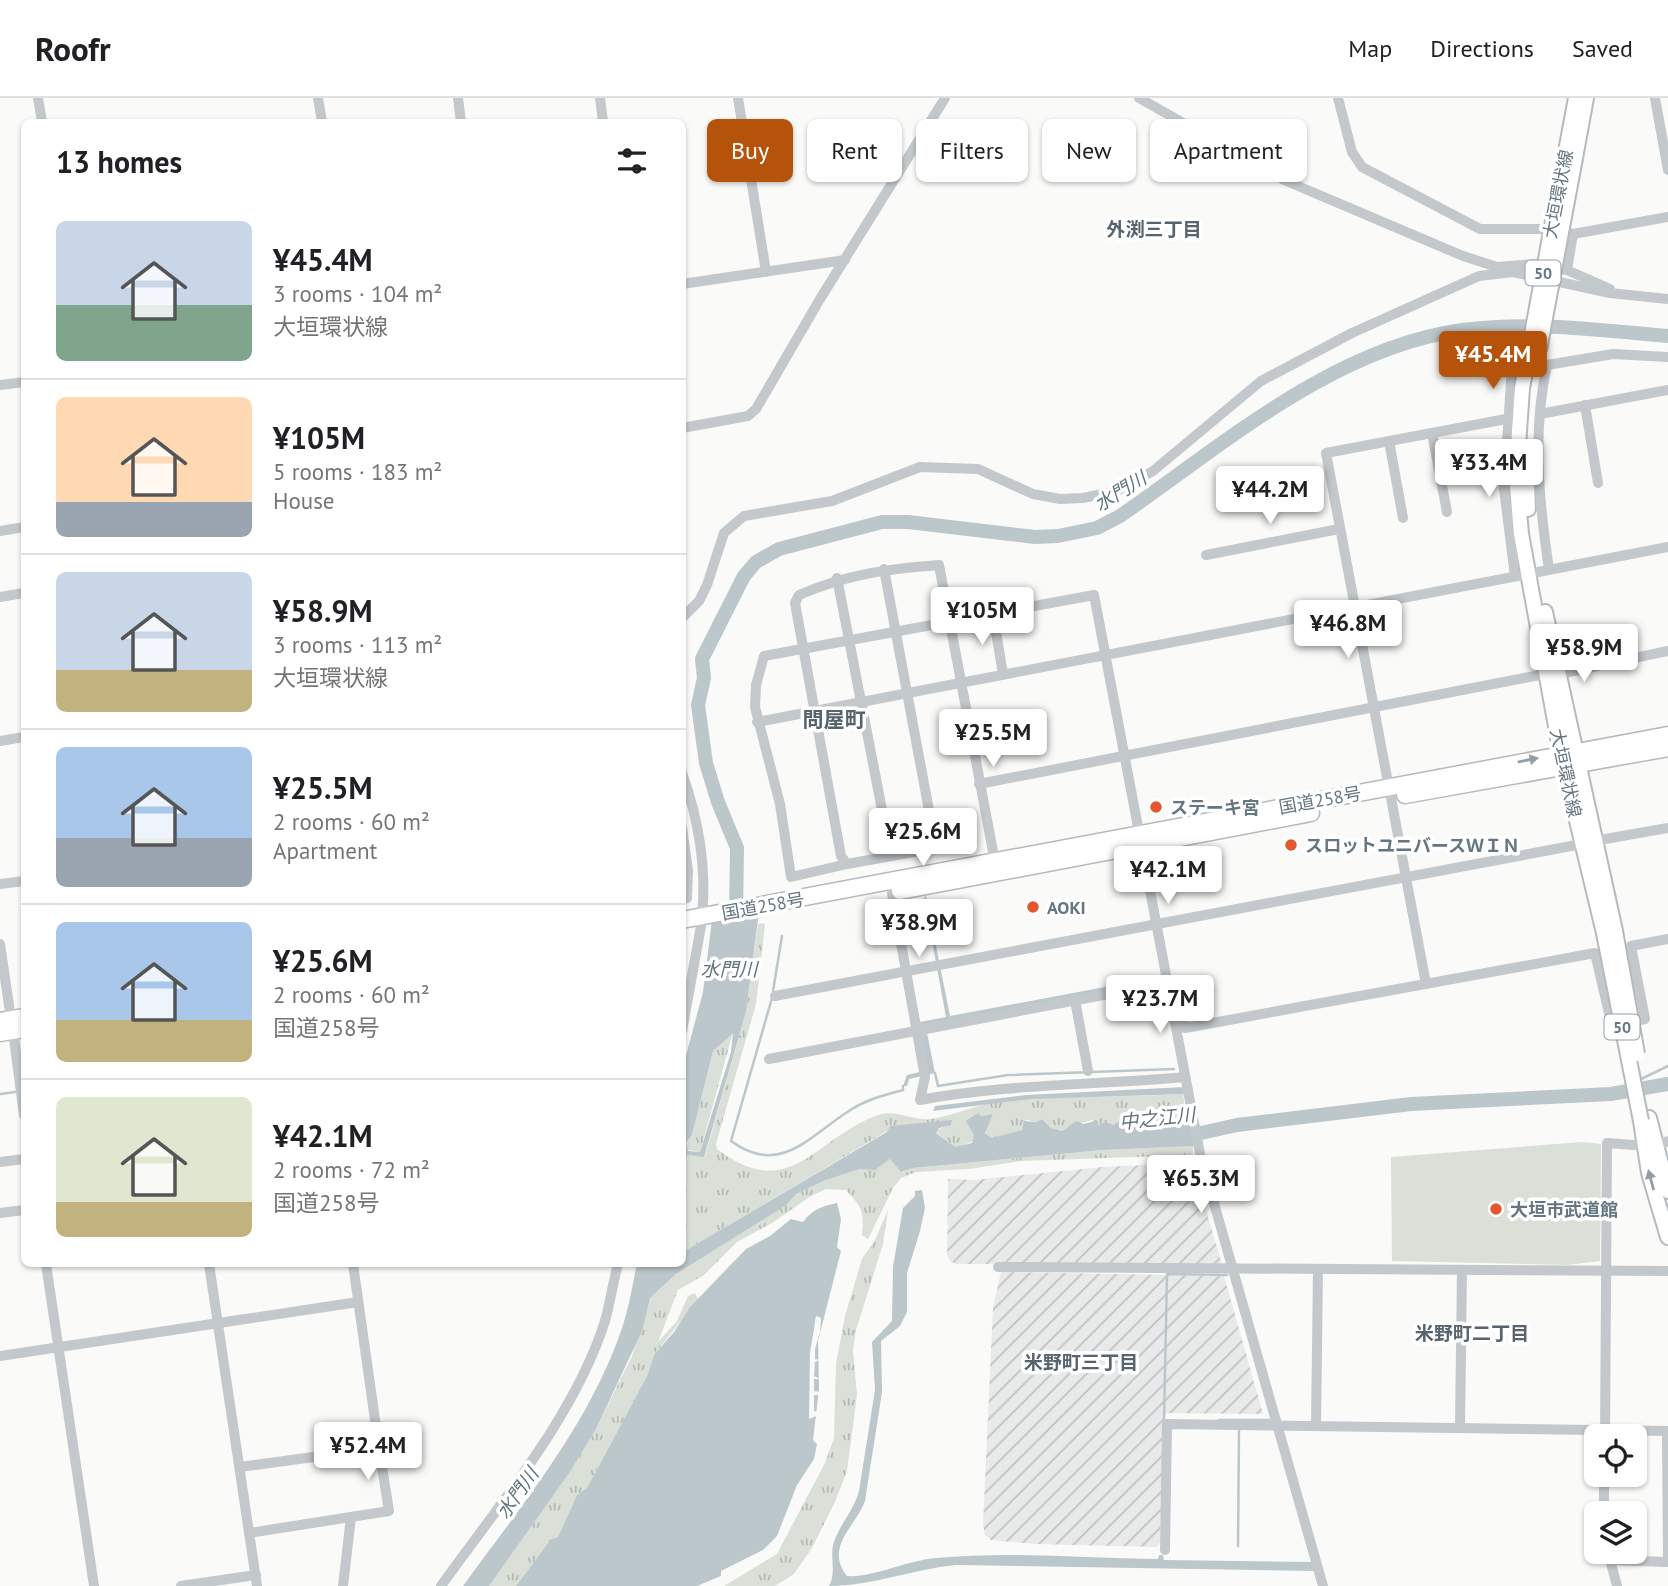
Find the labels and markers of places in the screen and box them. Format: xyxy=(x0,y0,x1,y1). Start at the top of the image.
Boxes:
pin: ¥45.4M xyxy=(1436,331,1550,391)
pin: ¥33.4M xyxy=(1432,440,1546,499)
pin: ¥44.2M xyxy=(1213,466,1327,526)
pin: ¥105M xyxy=(933,588,1031,647)
pin: ¥46.8M xyxy=(1291,601,1405,660)
pin: ¥58.9M xyxy=(1527,624,1641,684)
pin: ¥25.5M xyxy=(936,710,1050,769)
place label: ステーキ宮 xyxy=(1170,796,1260,819)
marker: ステーキ宮 xyxy=(1148,799,1164,815)
pin: ¥25.6M xyxy=(866,808,980,868)
place label: スロットユニバースＷＩＮ xyxy=(1305,834,1520,857)
marker: スロットユニバースＷＩＮ xyxy=(1283,837,1299,853)
pin: ¥42.1M xyxy=(1111,846,1225,906)
place label: AOKI xyxy=(1047,896,1086,919)
marker: AOKI xyxy=(1025,899,1041,915)
pin: ¥38.9M xyxy=(862,900,976,959)
pin: ¥23.7M xyxy=(1103,976,1217,1035)
pin: ¥65.3M xyxy=(1144,1156,1258,1215)
place label: 大垣市武道館 xyxy=(1510,1198,1618,1221)
marker: 大垣市武道館 xyxy=(1488,1201,1504,1217)
pin: ¥52.4M xyxy=(311,1422,425,1482)

